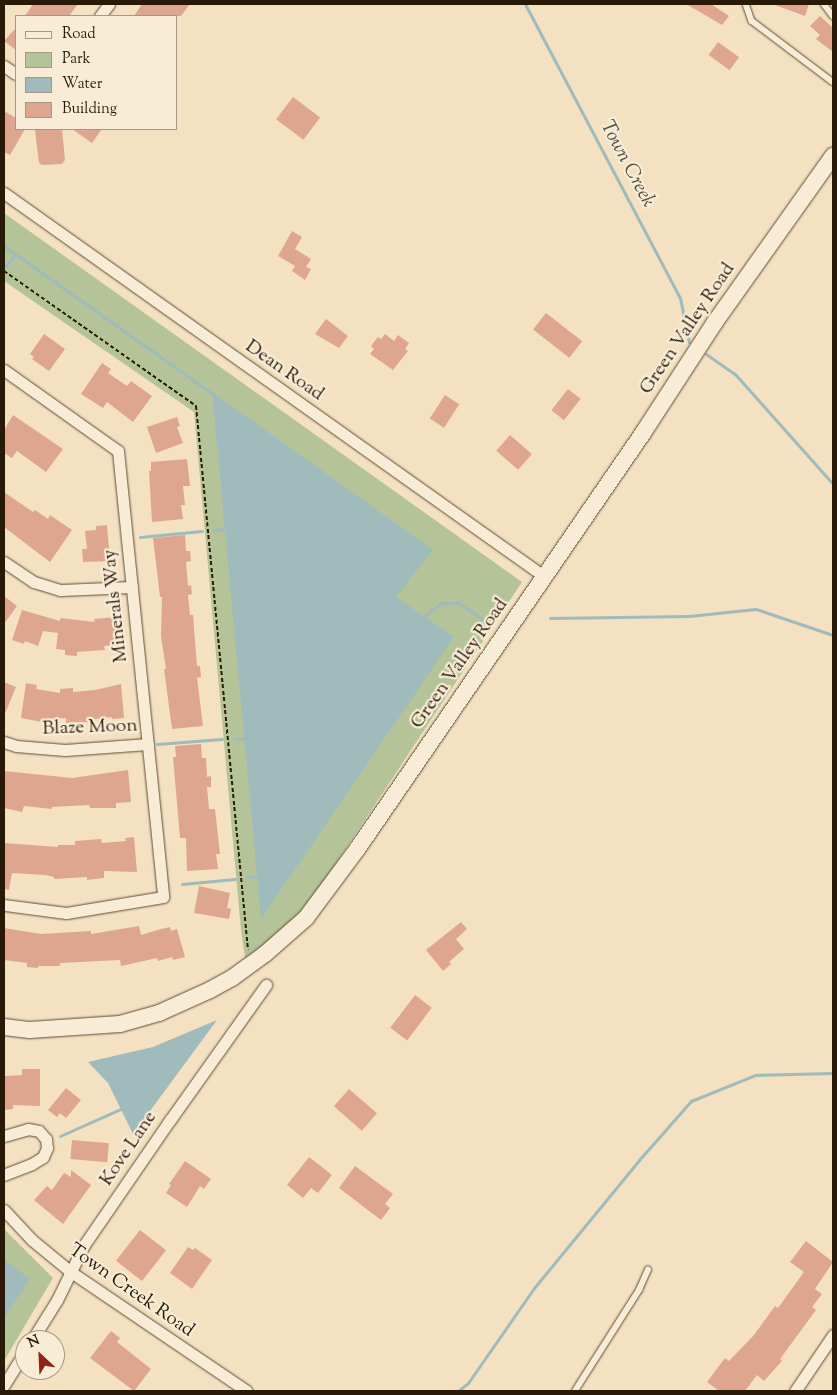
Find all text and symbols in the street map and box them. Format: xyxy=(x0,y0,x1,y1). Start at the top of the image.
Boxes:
legend xyxy=(15,15,178,130)
text: Road xyxy=(62,24,96,45)
text: Park xyxy=(62,49,91,70)
text: Water xyxy=(62,74,102,95)
text: Building xyxy=(62,99,117,120)
water label: Town Creek xyxy=(594,117,660,211)
street label: Green Valley Road xyxy=(636,259,740,399)
street label: Dean Road xyxy=(240,336,328,406)
street label: Minerals Way xyxy=(99,548,133,664)
street label: Green Valley Road xyxy=(407,594,513,734)
street label: Blaze Moon xyxy=(42,715,138,741)
street label: Kove Lane xyxy=(96,1107,162,1191)
street label: Town Creek Road xyxy=(64,1239,198,1343)
north arrow xyxy=(15,1330,65,1380)
text: N xyxy=(25,1331,43,1354)

